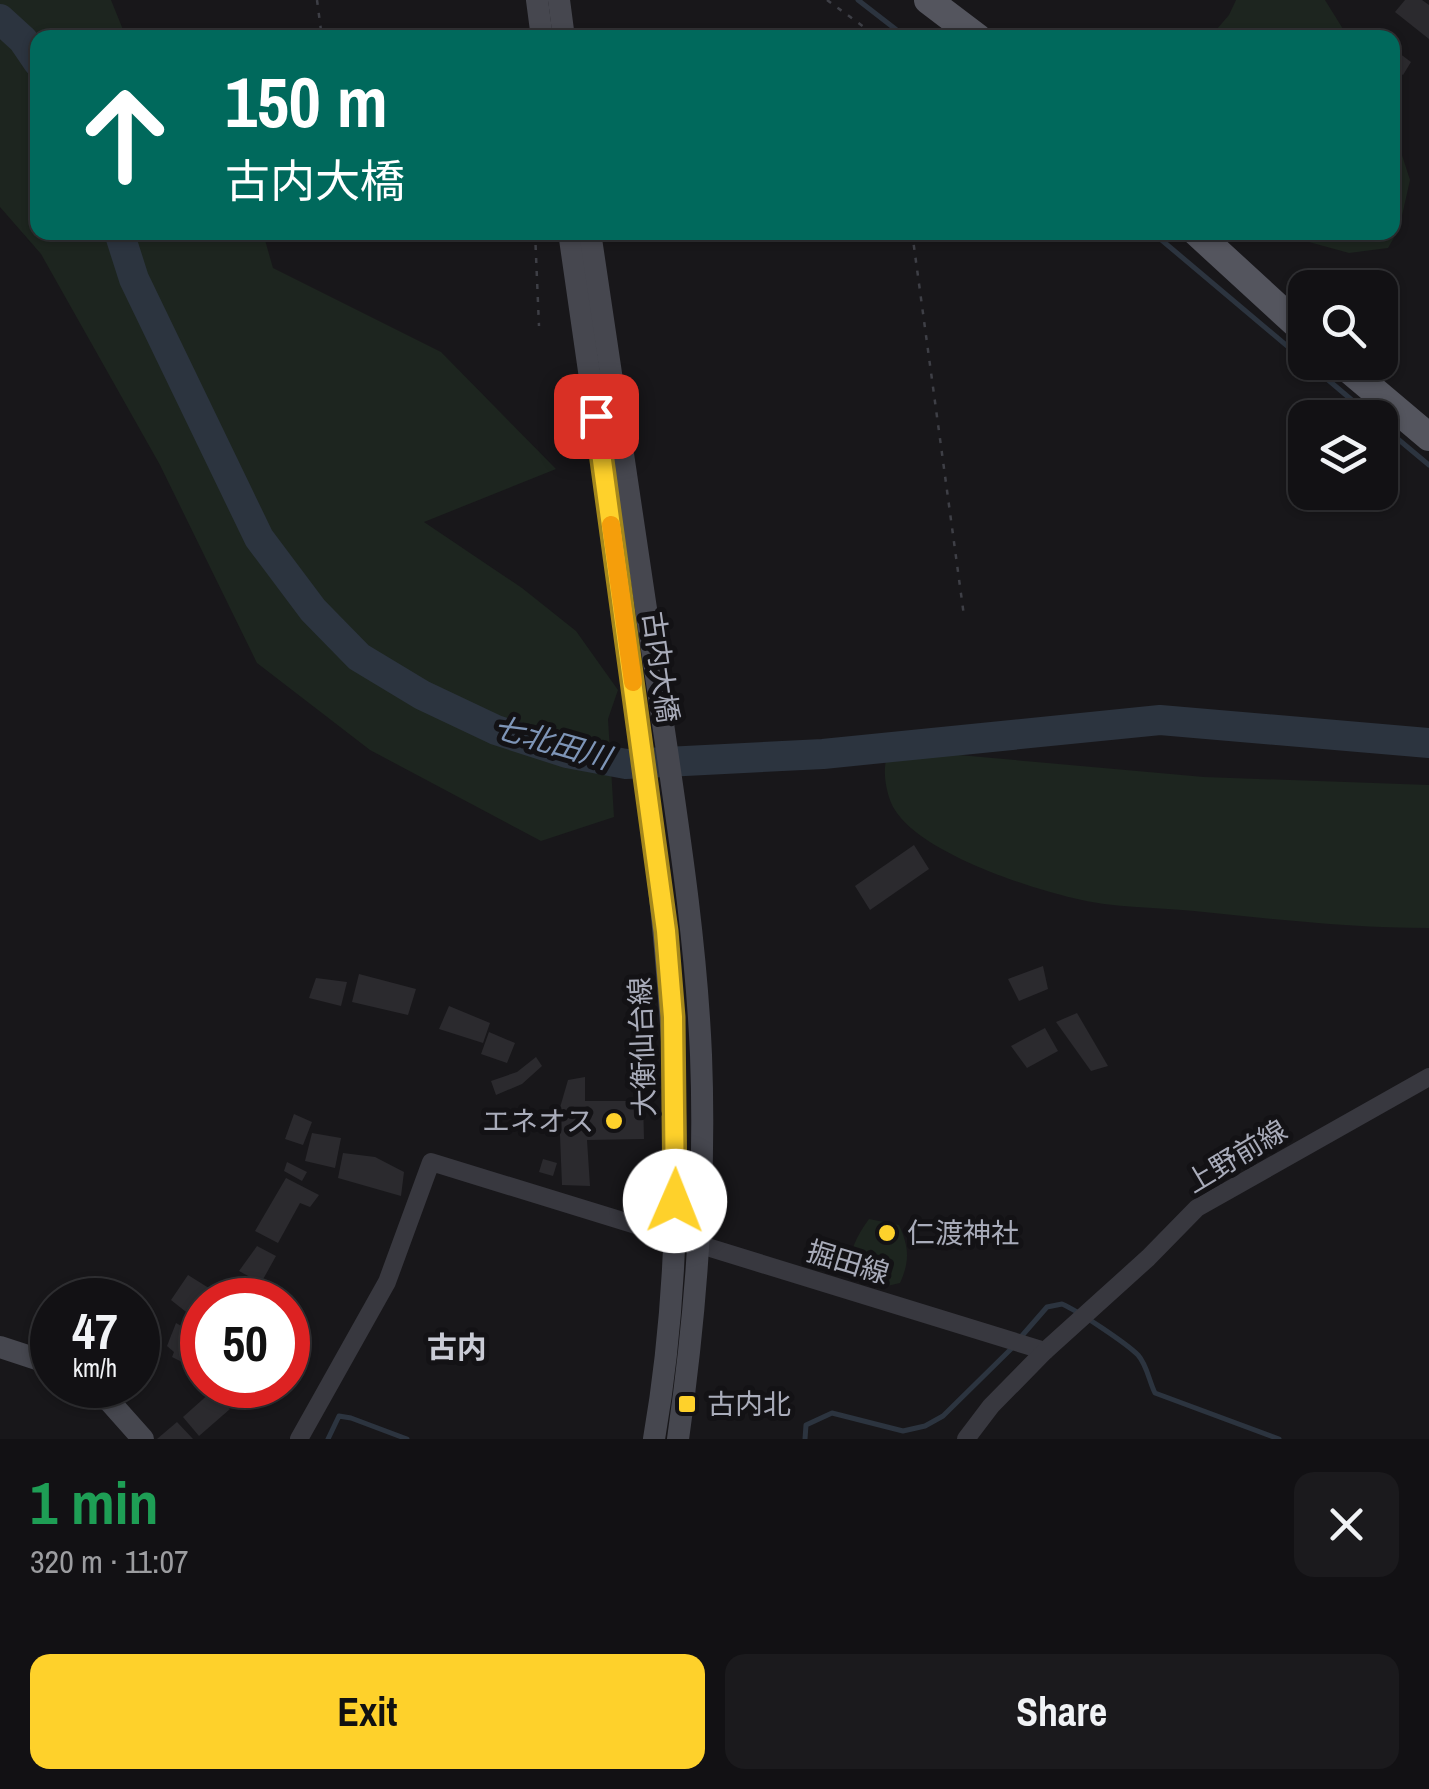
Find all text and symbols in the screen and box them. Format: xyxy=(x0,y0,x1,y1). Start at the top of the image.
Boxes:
text: 150 m xyxy=(225,55,388,149)
icon: ahead xyxy=(60,70,190,200)
text: 古内大橋 xyxy=(225,150,405,211)
map controls xyxy=(1288,270,1398,510)
button: search xyxy=(1288,270,1398,380)
pin xyxy=(554,374,639,459)
icon: arrive xyxy=(569,389,624,444)
button: layers xyxy=(1288,400,1398,510)
street label: 古内大橋 xyxy=(634,609,688,725)
water label: 七北田川 xyxy=(489,706,618,779)
street label: 大衡仙台線 xyxy=(621,976,663,1118)
place label: エネオス xyxy=(482,1102,594,1140)
marker: エネオス xyxy=(603,1110,625,1132)
street label: 上野前線 xyxy=(1178,1111,1294,1201)
position arrow xyxy=(623,1149,727,1253)
place label: 仁渡神社 xyxy=(907,1214,1019,1252)
marker: 仁渡神社 xyxy=(876,1222,898,1244)
street label: 掘田線 xyxy=(802,1232,894,1292)
speed limit sign: 50 xyxy=(180,1278,310,1408)
text: 47 xyxy=(72,1297,118,1365)
district label: 古内 xyxy=(427,1327,487,1367)
text: km/h xyxy=(73,1351,117,1385)
place label: 古内北 xyxy=(707,1385,791,1423)
marker: 古内北 xyxy=(676,1393,698,1415)
text: 1 min xyxy=(30,1462,159,1543)
button: close xyxy=(1294,1472,1399,1577)
text: 320 m · 11:07 xyxy=(30,1540,189,1583)
button: Exit xyxy=(30,1654,705,1769)
button: Share xyxy=(725,1654,1399,1769)

